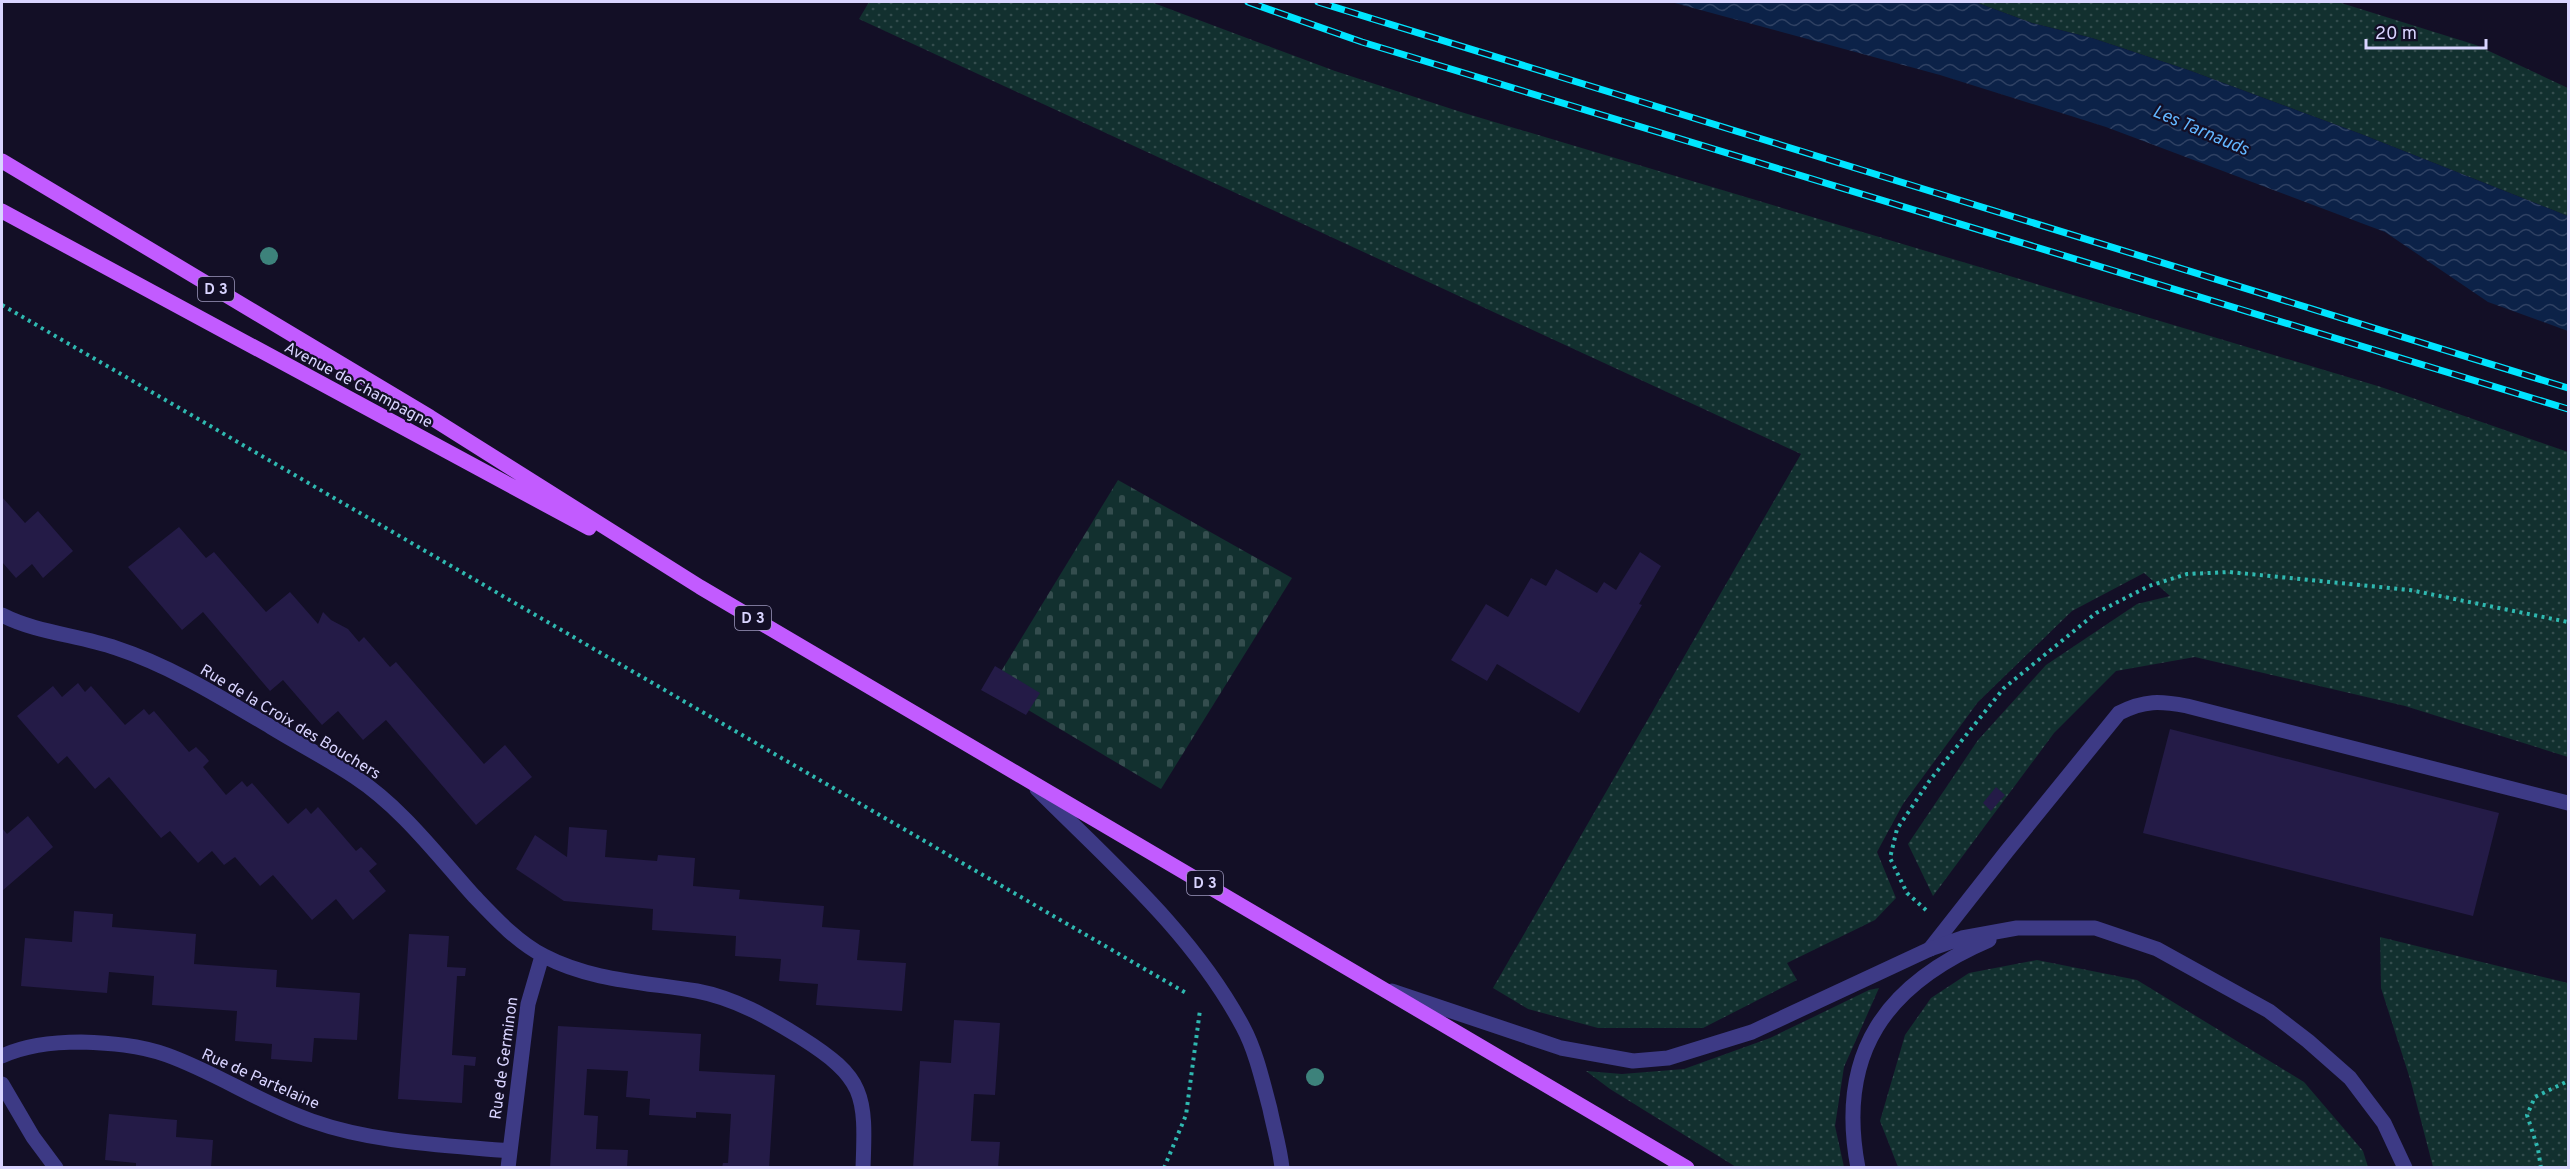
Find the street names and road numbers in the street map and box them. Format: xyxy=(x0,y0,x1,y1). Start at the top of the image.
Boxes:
road number: D 3 xyxy=(198,277,234,301)
street label: Avenue de Champagne xyxy=(280,338,436,433)
road number: D 3 xyxy=(735,606,771,630)
street label: Rue de la Croix des Bouchers xyxy=(196,661,384,785)
road number: D 3 xyxy=(1187,871,1223,895)
street label: Rue de Germinon xyxy=(486,996,523,1121)
street label: Rue de Partelaine xyxy=(198,1045,322,1115)

